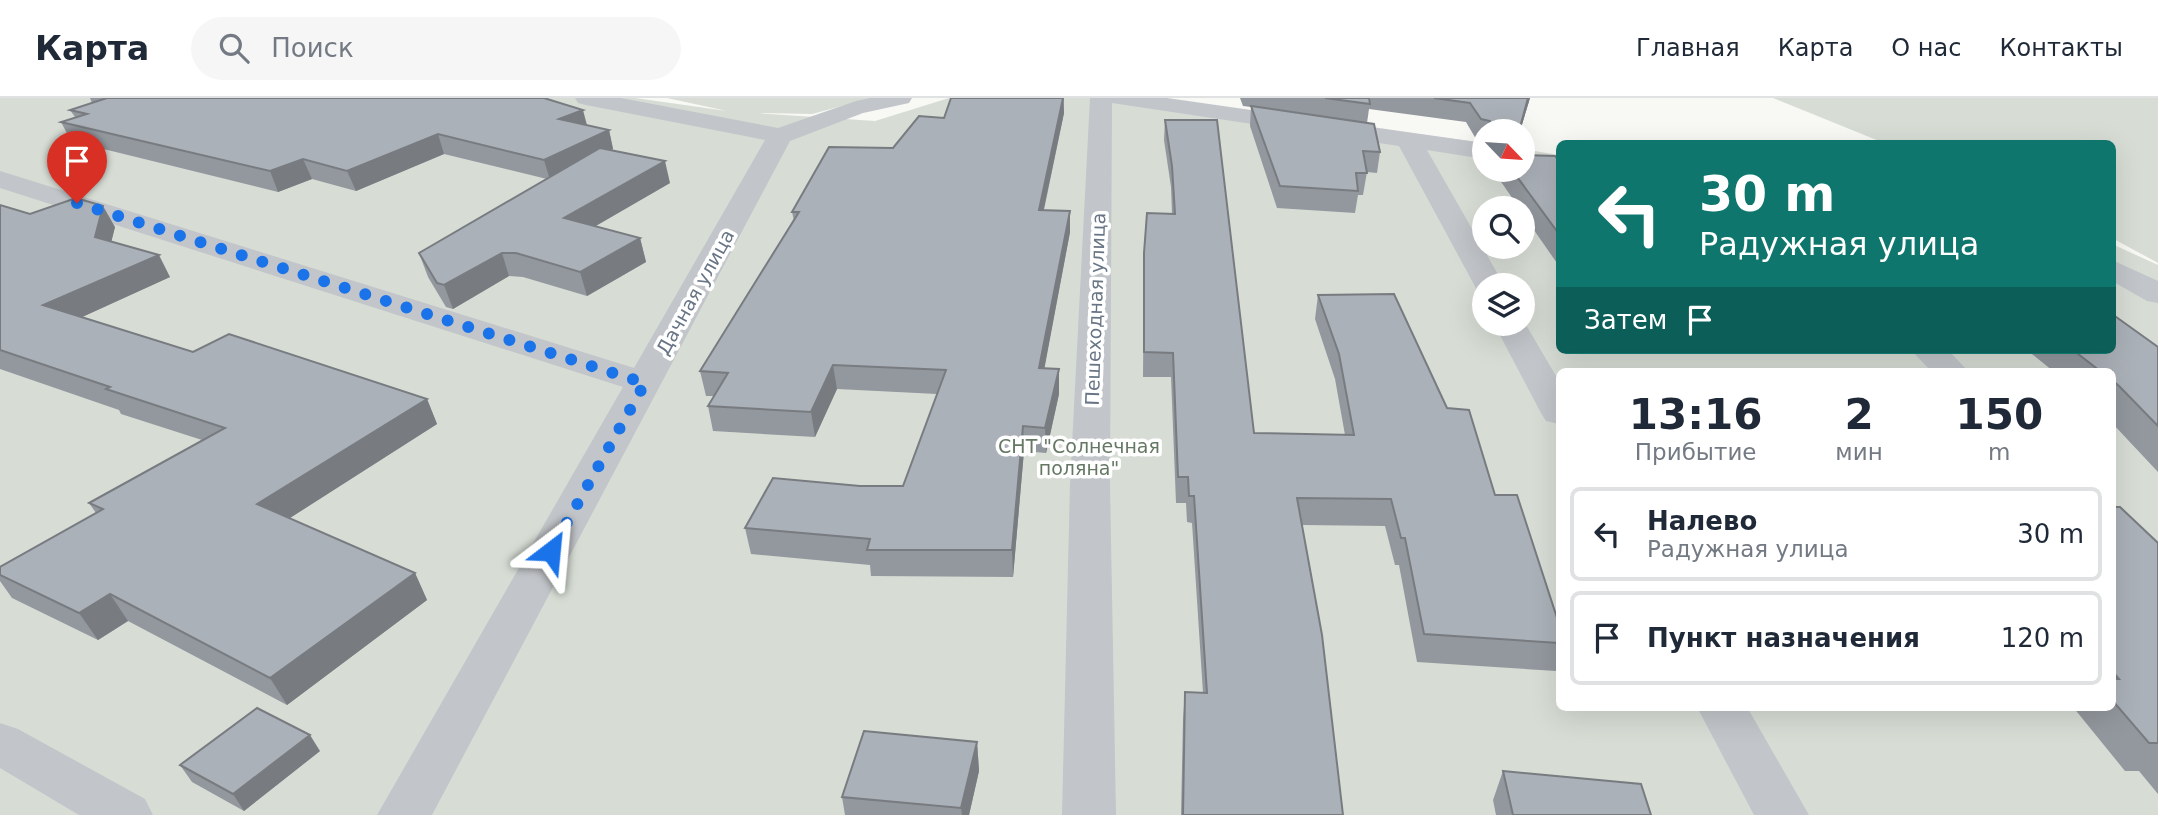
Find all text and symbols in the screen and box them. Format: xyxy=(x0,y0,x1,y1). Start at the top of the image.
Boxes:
search box xyxy=(191,17,681,80)
text: Карта xyxy=(35,29,149,68)
icon: search xyxy=(215,29,253,67)
text: Поиск xyxy=(271,33,354,63)
text: Главная xyxy=(1636,34,1740,62)
text: Карта xyxy=(1778,34,1853,62)
text: О нас xyxy=(1891,34,1961,62)
text: Контакты xyxy=(1999,34,2123,62)
north arrow xyxy=(1472,119,1535,182)
map controls xyxy=(1472,119,1535,336)
pin xyxy=(47,131,107,203)
icon: arrive xyxy=(58,142,96,180)
text: 30 m xyxy=(1699,166,1835,223)
icon: left xyxy=(1584,168,1675,259)
button: search xyxy=(1472,196,1535,259)
street label: Пешеходная улица xyxy=(1081,212,1109,406)
text: Радужная улица xyxy=(1699,225,1979,263)
street label: Дачная улица xyxy=(652,226,738,358)
button: layers xyxy=(1472,273,1535,336)
icon: arrive xyxy=(1681,301,1719,339)
text: Затем xyxy=(1584,305,1667,335)
text: 13:16 xyxy=(1629,390,1763,439)
text: 2 xyxy=(1844,390,1874,439)
text: 150 xyxy=(1955,390,2043,439)
park label: СНТ "Солнечная поляна" xyxy=(998,435,1160,479)
text: Прибытие xyxy=(1635,439,1757,465)
text: мин xyxy=(1835,439,1883,465)
text: m xyxy=(1988,439,2011,465)
text: Налево xyxy=(1647,506,1757,536)
position arrow xyxy=(514,514,588,588)
icon: left xyxy=(1588,515,1626,553)
text: 30 m xyxy=(2017,519,2084,549)
text: Радужная улица xyxy=(1647,536,1849,562)
icon: arrive xyxy=(1588,619,1626,657)
text: Пункт назначения xyxy=(1647,623,1920,653)
text: 120 m xyxy=(2001,623,2084,653)

